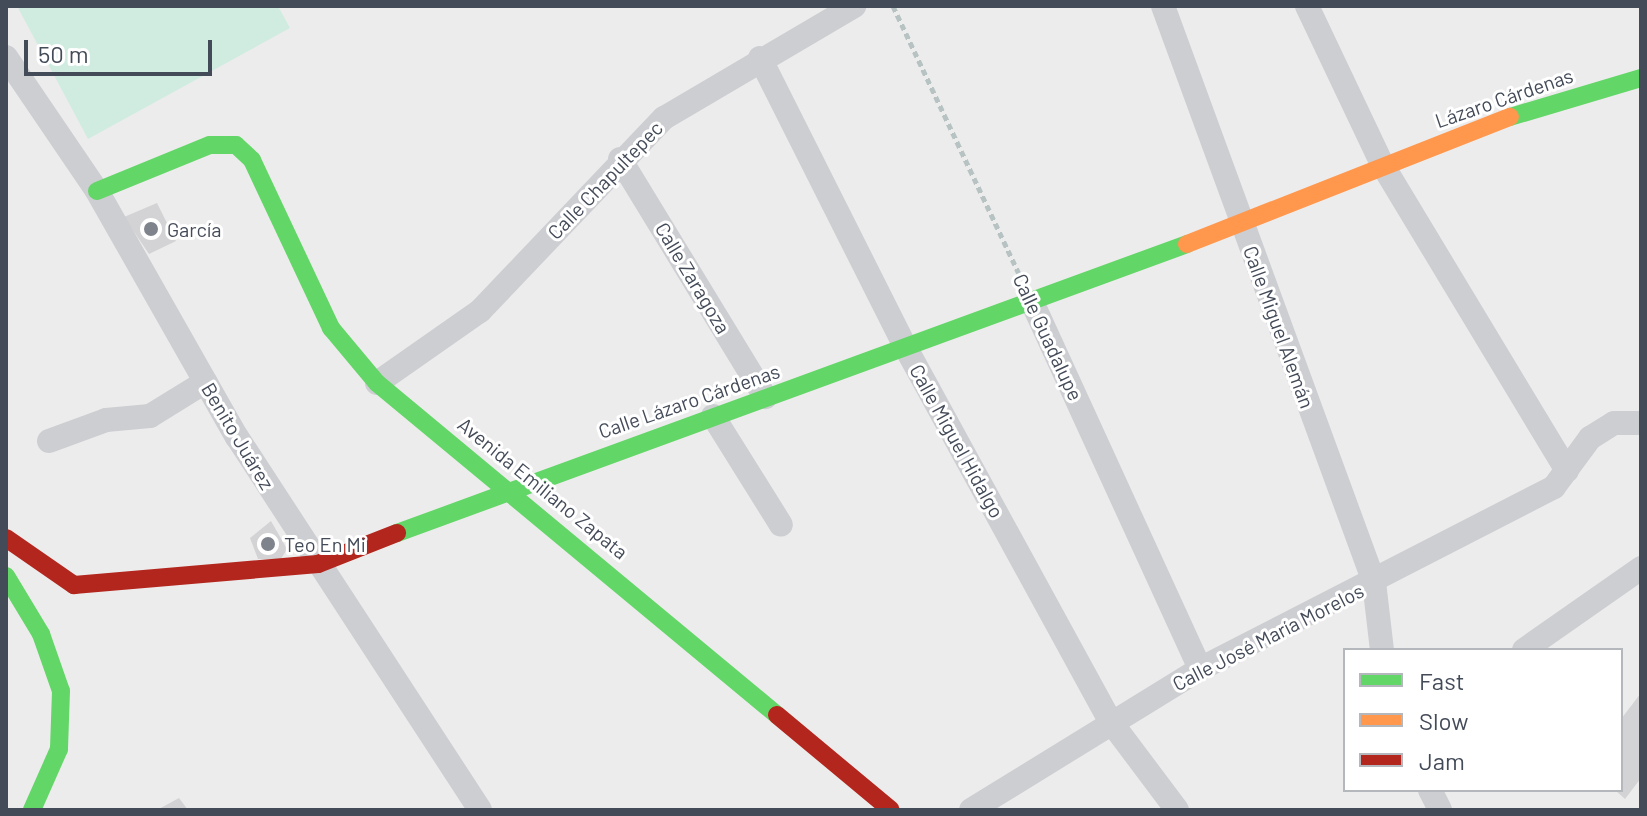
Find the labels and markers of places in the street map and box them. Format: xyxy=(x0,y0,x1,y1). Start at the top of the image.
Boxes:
place label: García xyxy=(167,217,221,241)
marker: García xyxy=(142,220,160,238)
place label: Teo En Mi xyxy=(284,532,366,556)
marker: Teo En Mi xyxy=(259,535,277,553)

